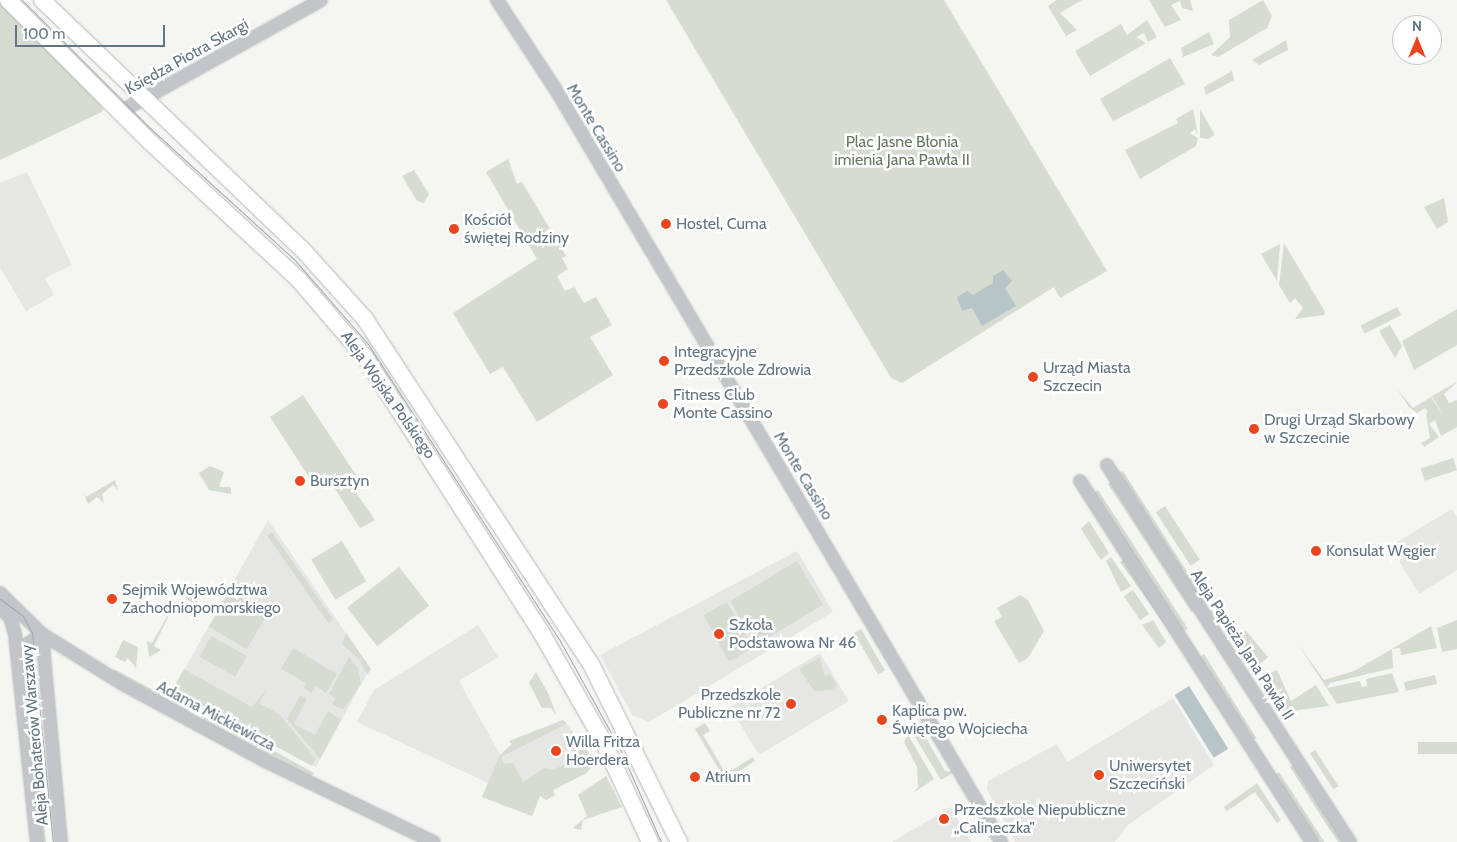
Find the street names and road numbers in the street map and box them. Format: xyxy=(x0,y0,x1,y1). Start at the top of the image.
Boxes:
street label: Księdza Piotra Skargi xyxy=(122,15,252,99)
street label: Monte Cassino xyxy=(562,80,630,176)
street label: Aleja Wojska Polskiego xyxy=(337,327,439,463)
street label: Monte Cassino xyxy=(769,428,837,524)
street label: Aleja Papieża Jana Pawła II xyxy=(1186,566,1298,724)
street label: Aleja Bohaterów Warszawy xyxy=(18,644,52,826)
street label: Adama Mickiewicza xyxy=(154,677,278,755)

